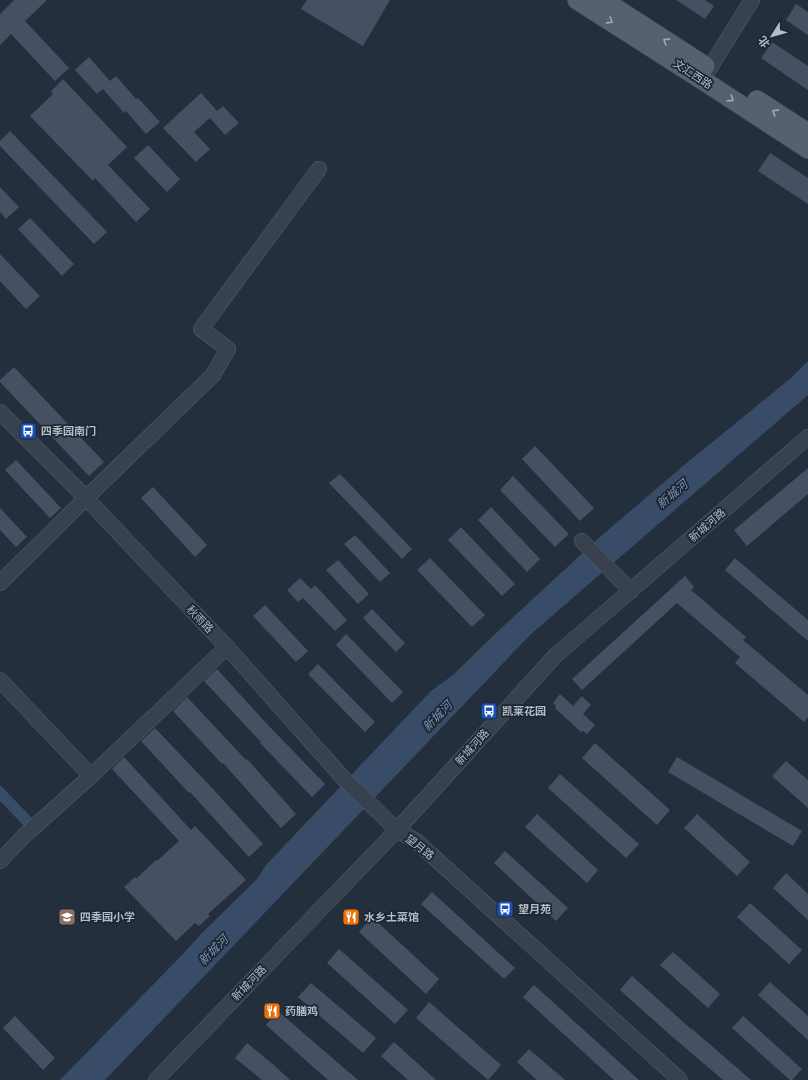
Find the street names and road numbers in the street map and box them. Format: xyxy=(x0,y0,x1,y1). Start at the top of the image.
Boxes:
street label: 文汇西路 xyxy=(671,56,715,92)
street label: 新城河路 xyxy=(686,505,728,545)
street label: 秋雨路 xyxy=(184,602,216,636)
street label: 新城河路 xyxy=(452,726,492,768)
street label: 望月路 xyxy=(403,831,437,863)
street label: 新城河路 xyxy=(229,962,269,1004)

